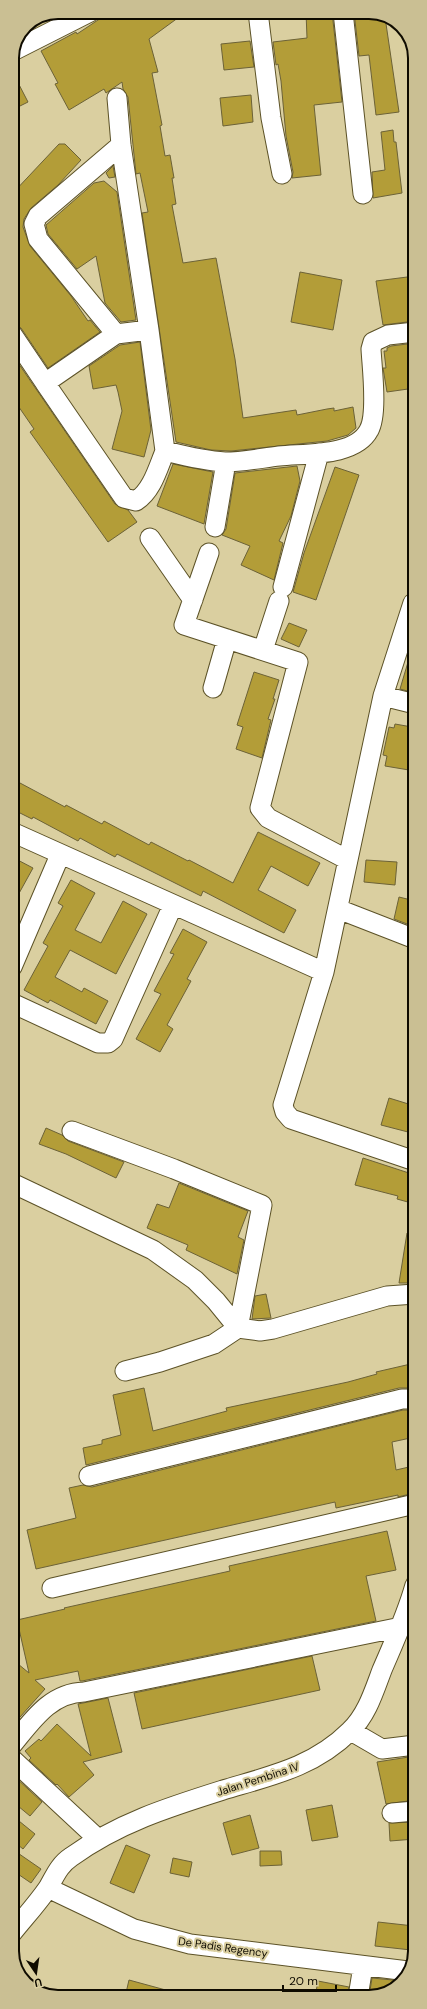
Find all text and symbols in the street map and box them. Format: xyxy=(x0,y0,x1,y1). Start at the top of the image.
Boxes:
street label: Jalan Pembina IV xyxy=(215,1759,302,1799)
street label: De Padis Regency xyxy=(177,1934,269,1960)
north arrow xyxy=(16,1953,56,1993)
scale bar xyxy=(283,1967,336,1993)
text: 20 m xyxy=(289,1973,318,1989)
text: U xyxy=(33,1975,44,1990)

